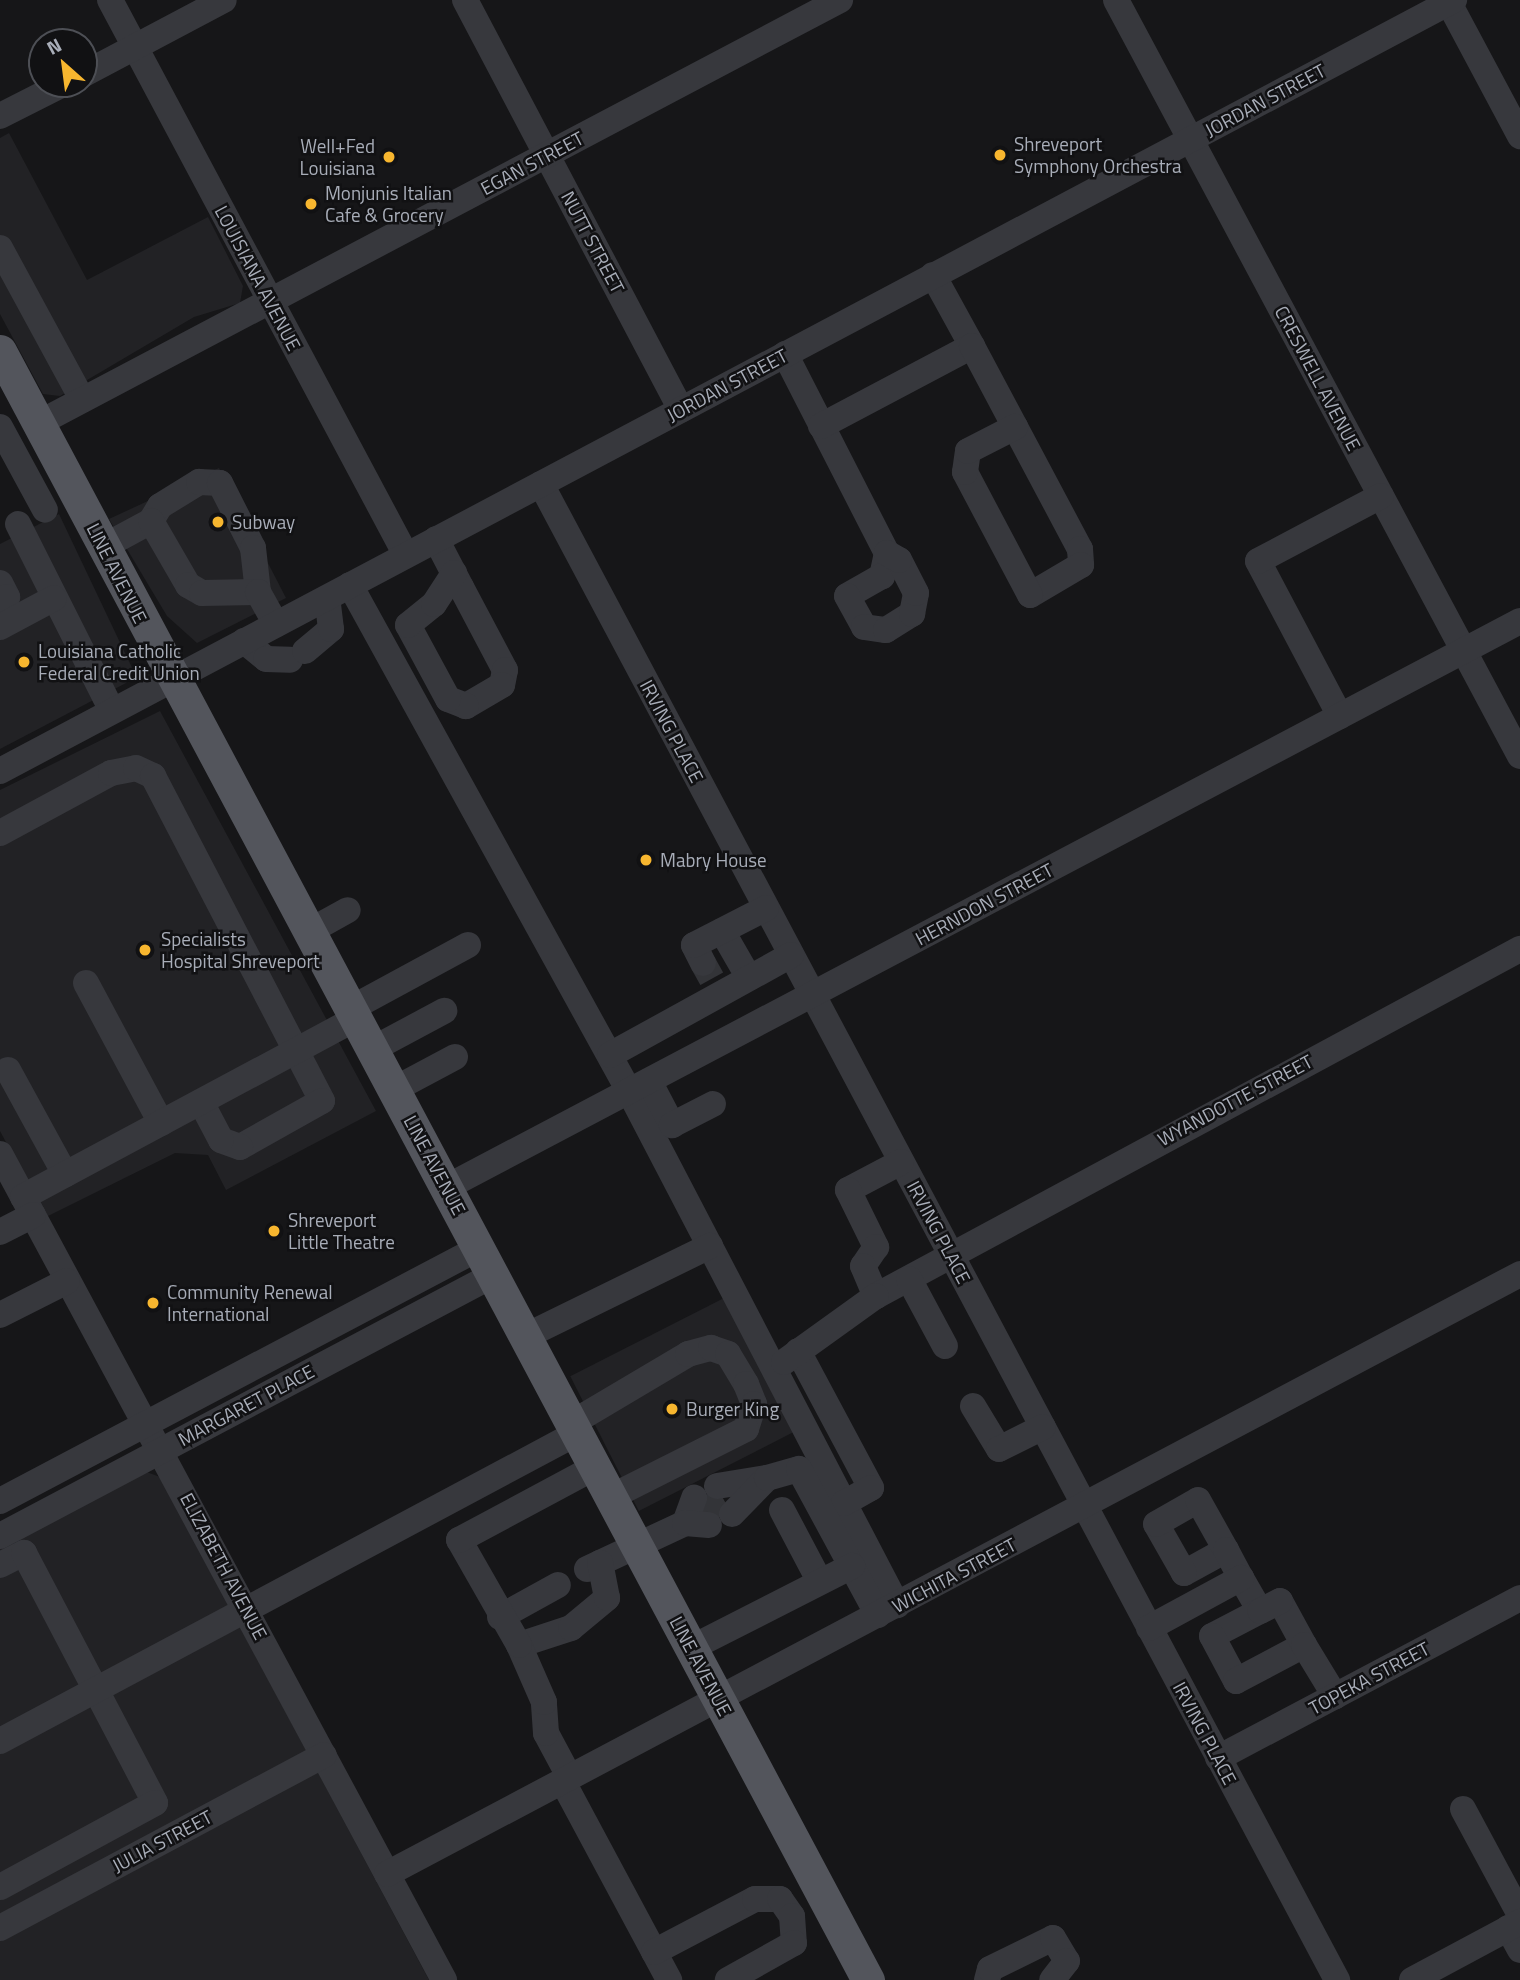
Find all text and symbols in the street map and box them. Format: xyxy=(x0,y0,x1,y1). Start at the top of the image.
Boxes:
north arrow xyxy=(28,28,98,98)
text: N xyxy=(41,30,66,62)
street label: JORDAN STREET xyxy=(1201,59,1329,141)
street label: EGAN STREET xyxy=(477,126,587,200)
place label: Shreveport Symphony Orchestra xyxy=(1014,133,1181,177)
place label: Well+Fed Louisiana xyxy=(299,135,375,179)
marker: Shreveport Symphony Orchestra xyxy=(992,147,1008,163)
marker: Well+Fed Louisiana xyxy=(381,149,397,165)
place label: Monjunis Italian Cafe & Grocery xyxy=(325,182,452,226)
street label: NUTT STREET xyxy=(557,187,629,297)
marker: Monjunis Italian Cafe & Grocery xyxy=(303,196,319,212)
street label: LOUISIANA AVENUE xyxy=(210,202,306,354)
street label: CRESWELL AVENUE xyxy=(1270,302,1366,454)
street label: JORDAN STREET xyxy=(663,344,791,426)
place label: Subway xyxy=(232,511,295,533)
marker: Subway xyxy=(210,514,226,530)
street label: LINE AVENUE xyxy=(82,519,152,627)
place label: Louisiana Catholic Federal Credit Union xyxy=(38,640,200,684)
marker: Louisiana Catholic Federal Credit Union xyxy=(16,654,32,670)
street label: IRVING PLACE xyxy=(635,676,709,786)
place label: Mabry House xyxy=(660,849,767,871)
marker: Mabry House xyxy=(638,852,654,868)
street label: HERNDON STREET xyxy=(911,858,1057,950)
place label: Specialists Hospital Shreveport xyxy=(161,928,320,972)
marker: Specialists Hospital Shreveport xyxy=(135,940,155,960)
street label: WYANDOTTE STREET xyxy=(1154,1049,1316,1151)
street label: LINE AVENUE xyxy=(399,1111,471,1219)
street label: IRVING PLACE xyxy=(902,1177,976,1287)
place label: Shreveport Little Theatre xyxy=(288,1209,395,1253)
marker: Shreveport Little Theatre xyxy=(266,1223,282,1239)
place label: Community Renewal International xyxy=(167,1281,333,1325)
marker: Community Renewal International xyxy=(145,1295,161,1311)
street label: MARGARET PLACE xyxy=(174,1360,318,1450)
place label: Burger King xyxy=(686,1398,779,1420)
marker: Burger King xyxy=(664,1401,680,1417)
street label: ELIZABETH AVENUE xyxy=(176,1489,272,1643)
street label: WICHITA STREET xyxy=(888,1533,1020,1617)
street label: LINE AVENUE xyxy=(665,1612,737,1720)
street label: TOPEKA STREET xyxy=(1305,1637,1433,1719)
street label: IRVING PLACE xyxy=(1168,1678,1242,1788)
street label: JULIA STREET xyxy=(108,1805,216,1877)

